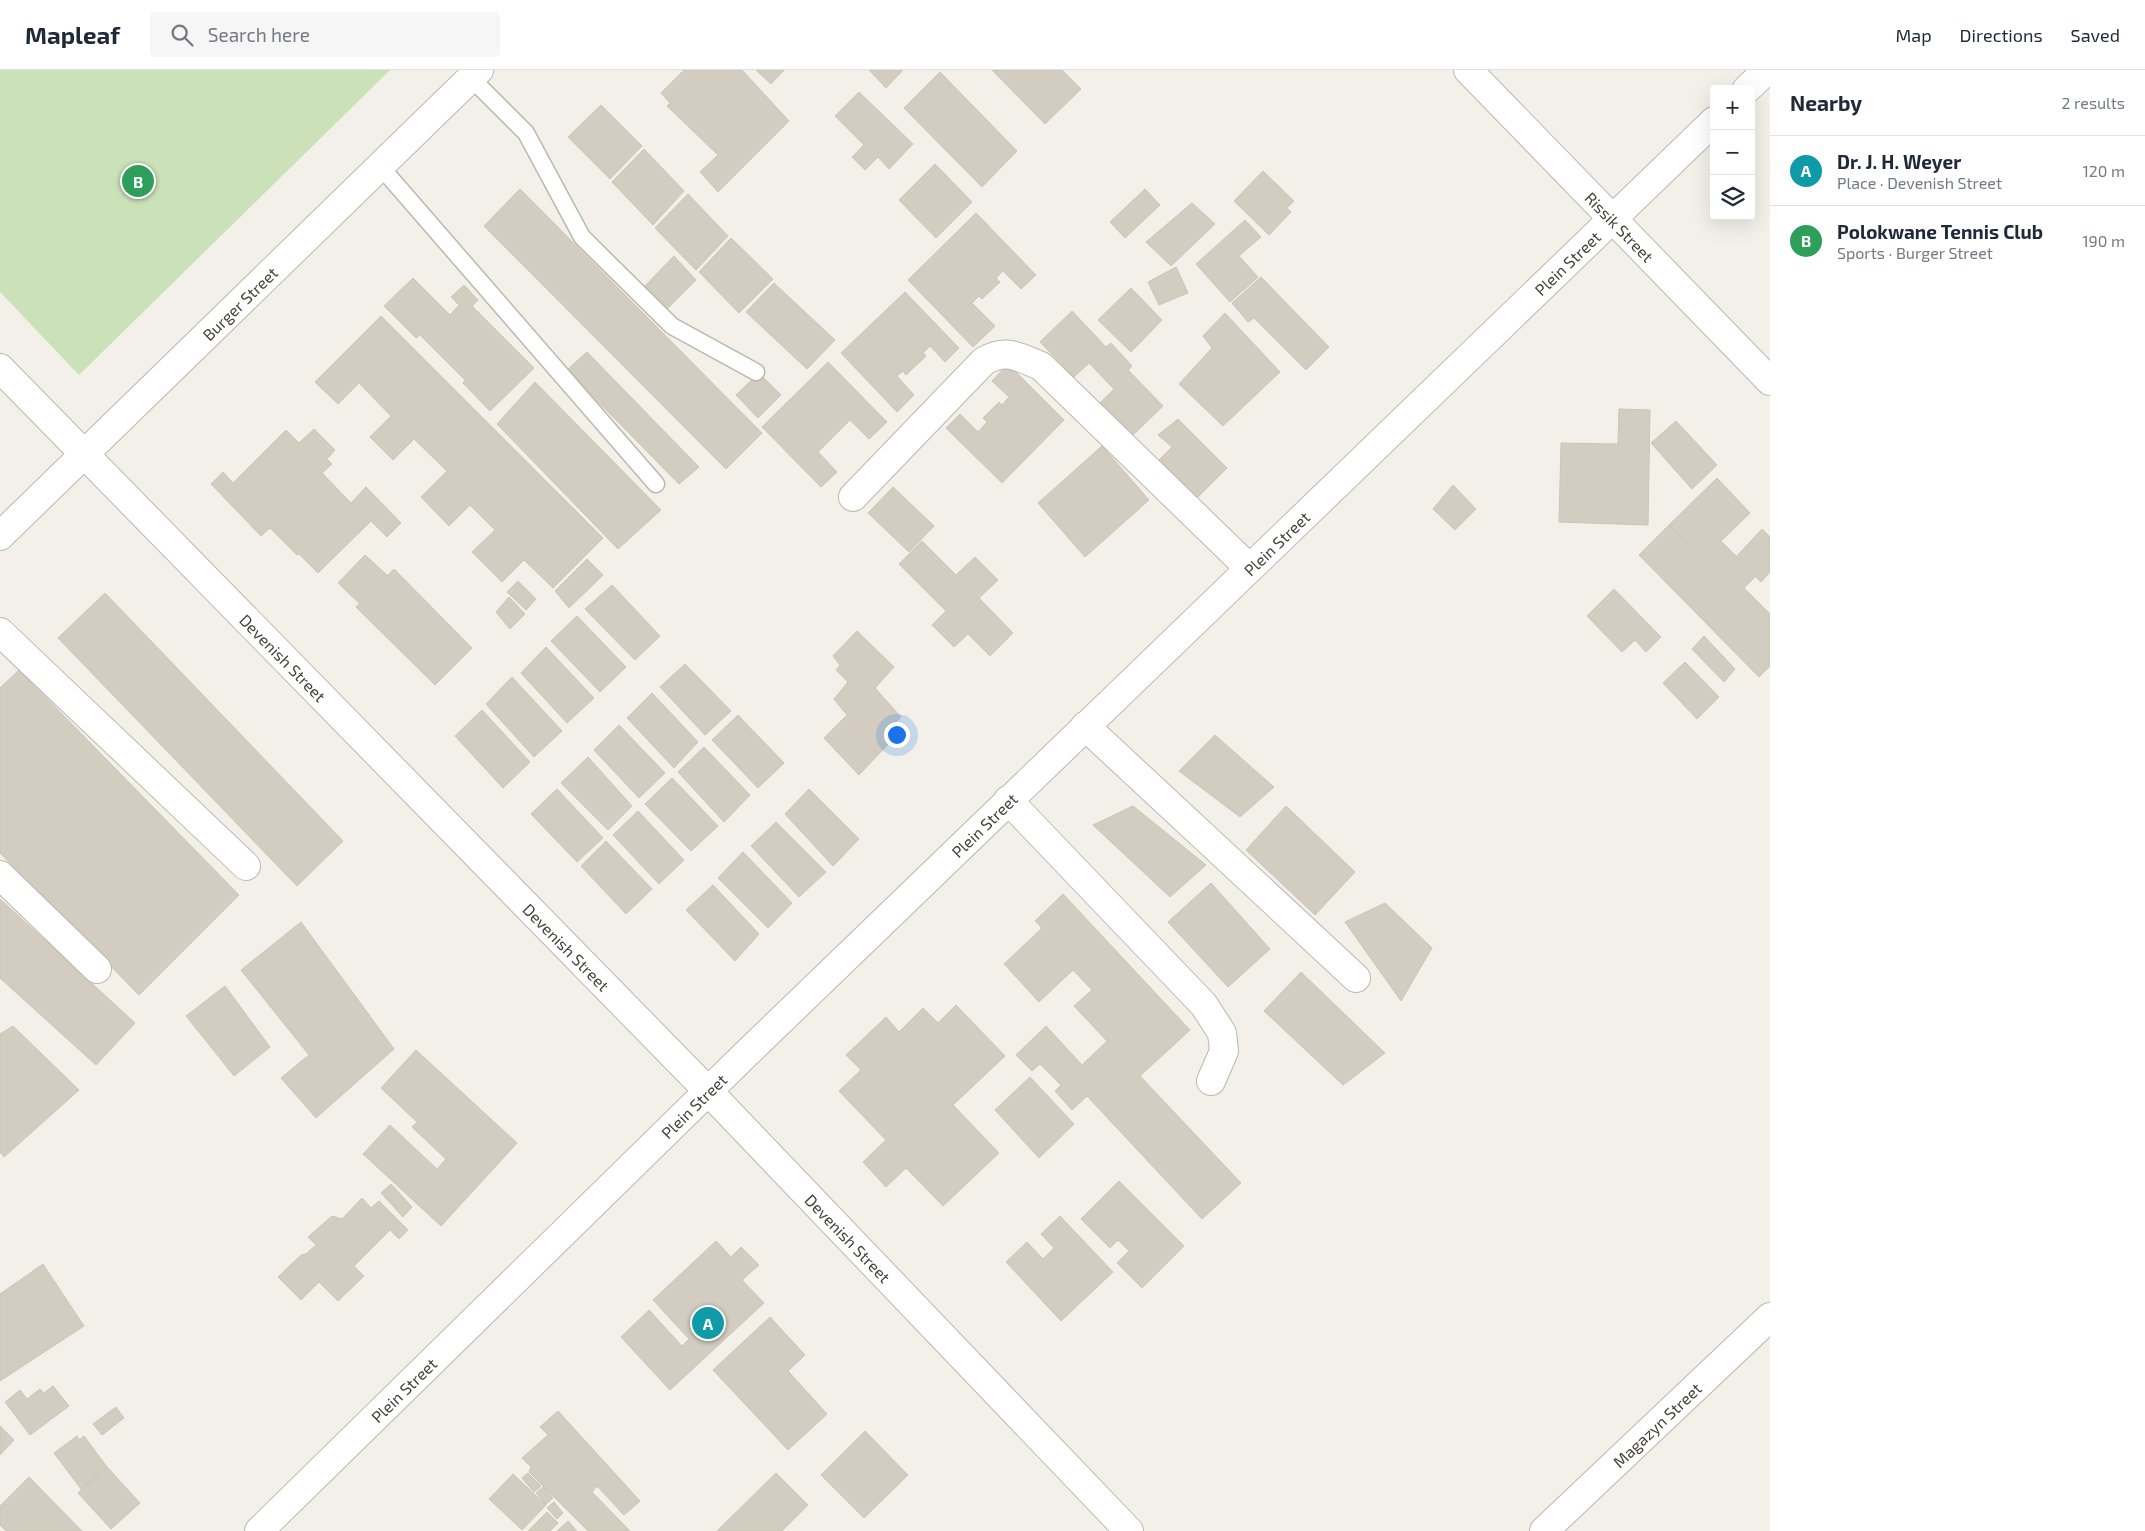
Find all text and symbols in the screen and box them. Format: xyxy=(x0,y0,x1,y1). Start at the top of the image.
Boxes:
search box xyxy=(150,12,500,57)
text: Mapleaf xyxy=(25,20,120,49)
icon: search xyxy=(168,21,196,49)
text: Search here xyxy=(208,23,310,46)
text: Map xyxy=(1895,24,1932,46)
text: Directions xyxy=(1960,24,2043,46)
text: Saved xyxy=(2071,24,2120,46)
map controls xyxy=(1710,85,1755,220)
button: + xyxy=(1710,85,1755,130)
text: Nearby xyxy=(1790,90,1862,115)
text: 2 results xyxy=(2062,93,2125,112)
button: − xyxy=(1710,130,1755,175)
text: Dr. J. H. Weyer xyxy=(1837,150,1961,173)
text: A xyxy=(1801,161,1811,180)
text: 120 m xyxy=(2082,161,2125,180)
pin: B xyxy=(122,162,154,200)
text: Place · Devenish Street xyxy=(1837,173,2002,192)
button: layers xyxy=(1710,175,1755,220)
street label: Rissik Street xyxy=(1582,187,1658,265)
text: Polokwane Tennis Club xyxy=(1837,220,2043,243)
street label: Plein Street xyxy=(1530,227,1604,299)
text: B xyxy=(1801,231,1811,250)
text: 190 m xyxy=(2082,231,2125,250)
text: Sports · Burger Street xyxy=(1837,243,1993,262)
street label: Burger Street xyxy=(198,262,281,344)
street label: Plein Street xyxy=(1239,507,1313,579)
street label: Devenish Street xyxy=(236,610,330,705)
your location xyxy=(884,722,910,748)
street label: Plein Street xyxy=(947,789,1021,861)
street label: Devenish Street xyxy=(520,899,614,994)
street label: Plein Street xyxy=(657,1069,730,1142)
street label: Devenish Street xyxy=(802,1190,895,1286)
pin: A xyxy=(692,1304,724,1342)
street label: Plein Street xyxy=(367,1353,440,1426)
street label: Magazyn Street xyxy=(1608,1378,1705,1471)

